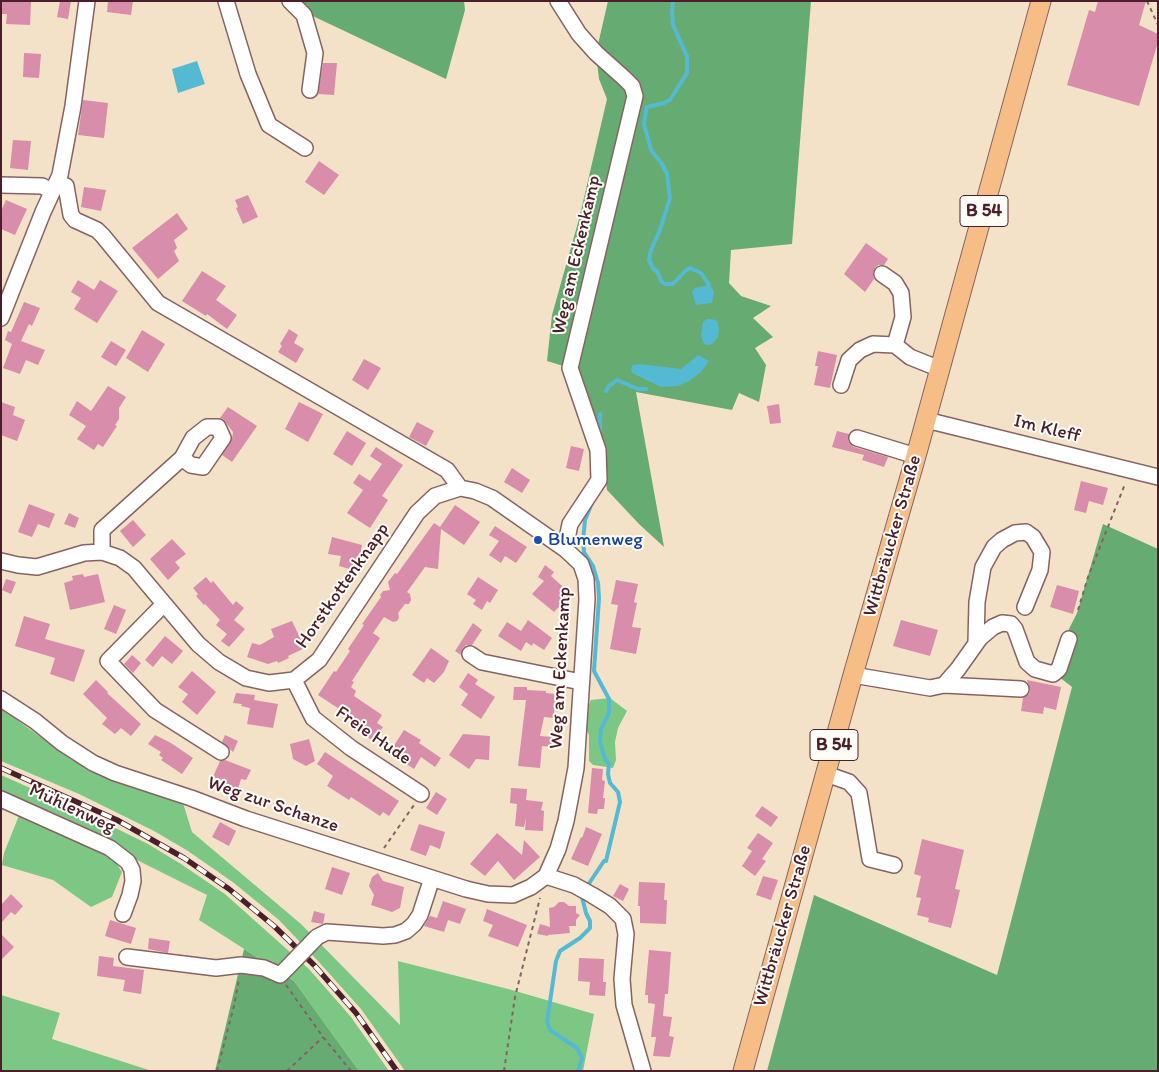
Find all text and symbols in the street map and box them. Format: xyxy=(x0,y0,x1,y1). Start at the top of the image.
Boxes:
street label: Weg am Eckenkamp xyxy=(548,173,606,337)
road number: B 54 xyxy=(960,196,1008,227)
street label: Im Kleff xyxy=(1011,410,1083,448)
street label: Wittbräucker Straße xyxy=(859,453,927,619)
street label: Horstkottenknapp xyxy=(291,519,395,653)
place label: Blumenweg xyxy=(548,529,643,551)
marker: Blumenweg xyxy=(532,534,544,546)
street label: Weg am Eckenkamp xyxy=(545,586,577,750)
street label: Freie Hude xyxy=(331,702,415,770)
road number: B 54 xyxy=(810,730,858,760)
street label: Weg zur Schanze xyxy=(204,772,342,838)
street label: Mühlenweg xyxy=(25,779,119,839)
street label: Wittbräucker Straße xyxy=(749,843,817,1009)

